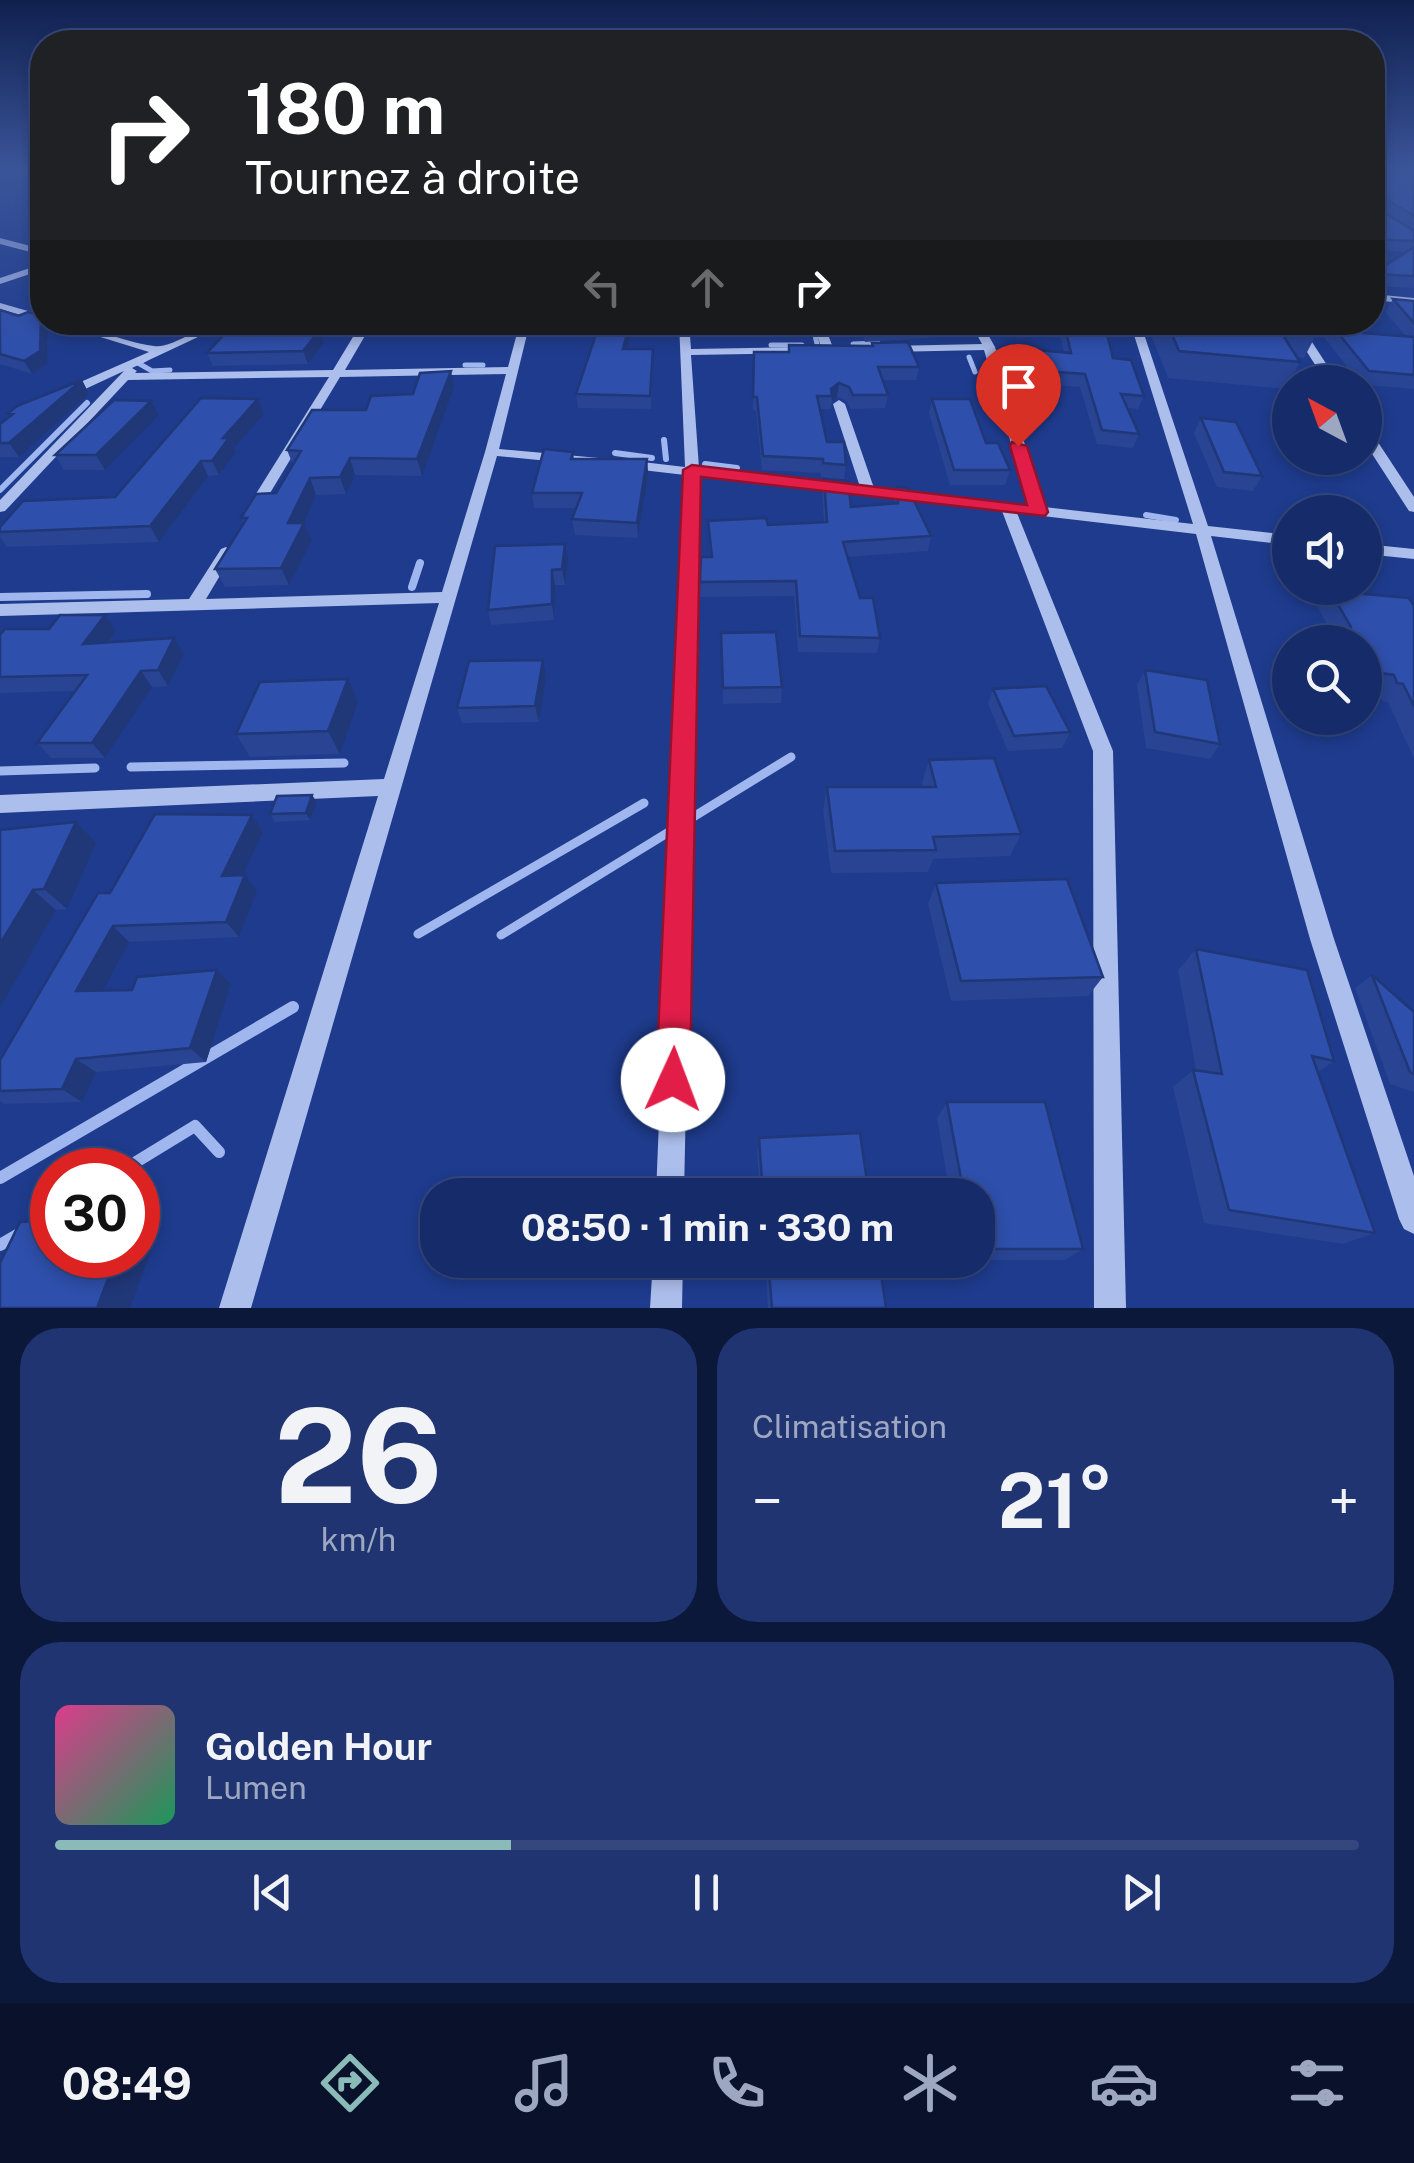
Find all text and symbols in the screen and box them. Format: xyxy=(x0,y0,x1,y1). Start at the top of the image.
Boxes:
text: 180 m xyxy=(245,67,445,150)
icon: right xyxy=(80,70,210,200)
text: Tournez à droite xyxy=(245,151,580,204)
icon: left xyxy=(575,260,630,315)
icon: ahead xyxy=(680,260,735,315)
icon: right xyxy=(785,260,840,315)
pin xyxy=(976,344,1061,447)
icon: arrive xyxy=(991,359,1046,414)
north arrow xyxy=(1272,365,1382,475)
map controls xyxy=(1272,365,1382,735)
button: sound xyxy=(1272,495,1382,605)
button: search xyxy=(1272,625,1382,735)
position arrow xyxy=(621,1028,725,1132)
speed limit sign: 30 xyxy=(30,1148,160,1278)
text: 08:50 · 1 min · 330 m xyxy=(521,1205,894,1250)
text: 26 xyxy=(274,1380,443,1532)
text: Climatisation xyxy=(752,1408,947,1445)
text: 21° xyxy=(998,1457,1113,1545)
text: − xyxy=(752,1469,783,1533)
text: + xyxy=(1329,1469,1359,1533)
text: km/h xyxy=(321,1521,396,1558)
text: Golden Hour xyxy=(205,1724,432,1769)
text: Lumen xyxy=(205,1769,307,1806)
icon: previous xyxy=(245,1865,300,1920)
icon: pause xyxy=(679,1865,734,1920)
icon: next xyxy=(1114,1865,1169,1920)
icon: directions xyxy=(315,2048,385,2118)
icon: music xyxy=(509,2048,579,2118)
icon: phone xyxy=(702,2048,772,2118)
icon: climate xyxy=(895,2048,965,2118)
icon: car xyxy=(1089,2048,1159,2118)
icon: filters xyxy=(1282,2048,1352,2118)
text: 08:49 xyxy=(62,2057,192,2110)

